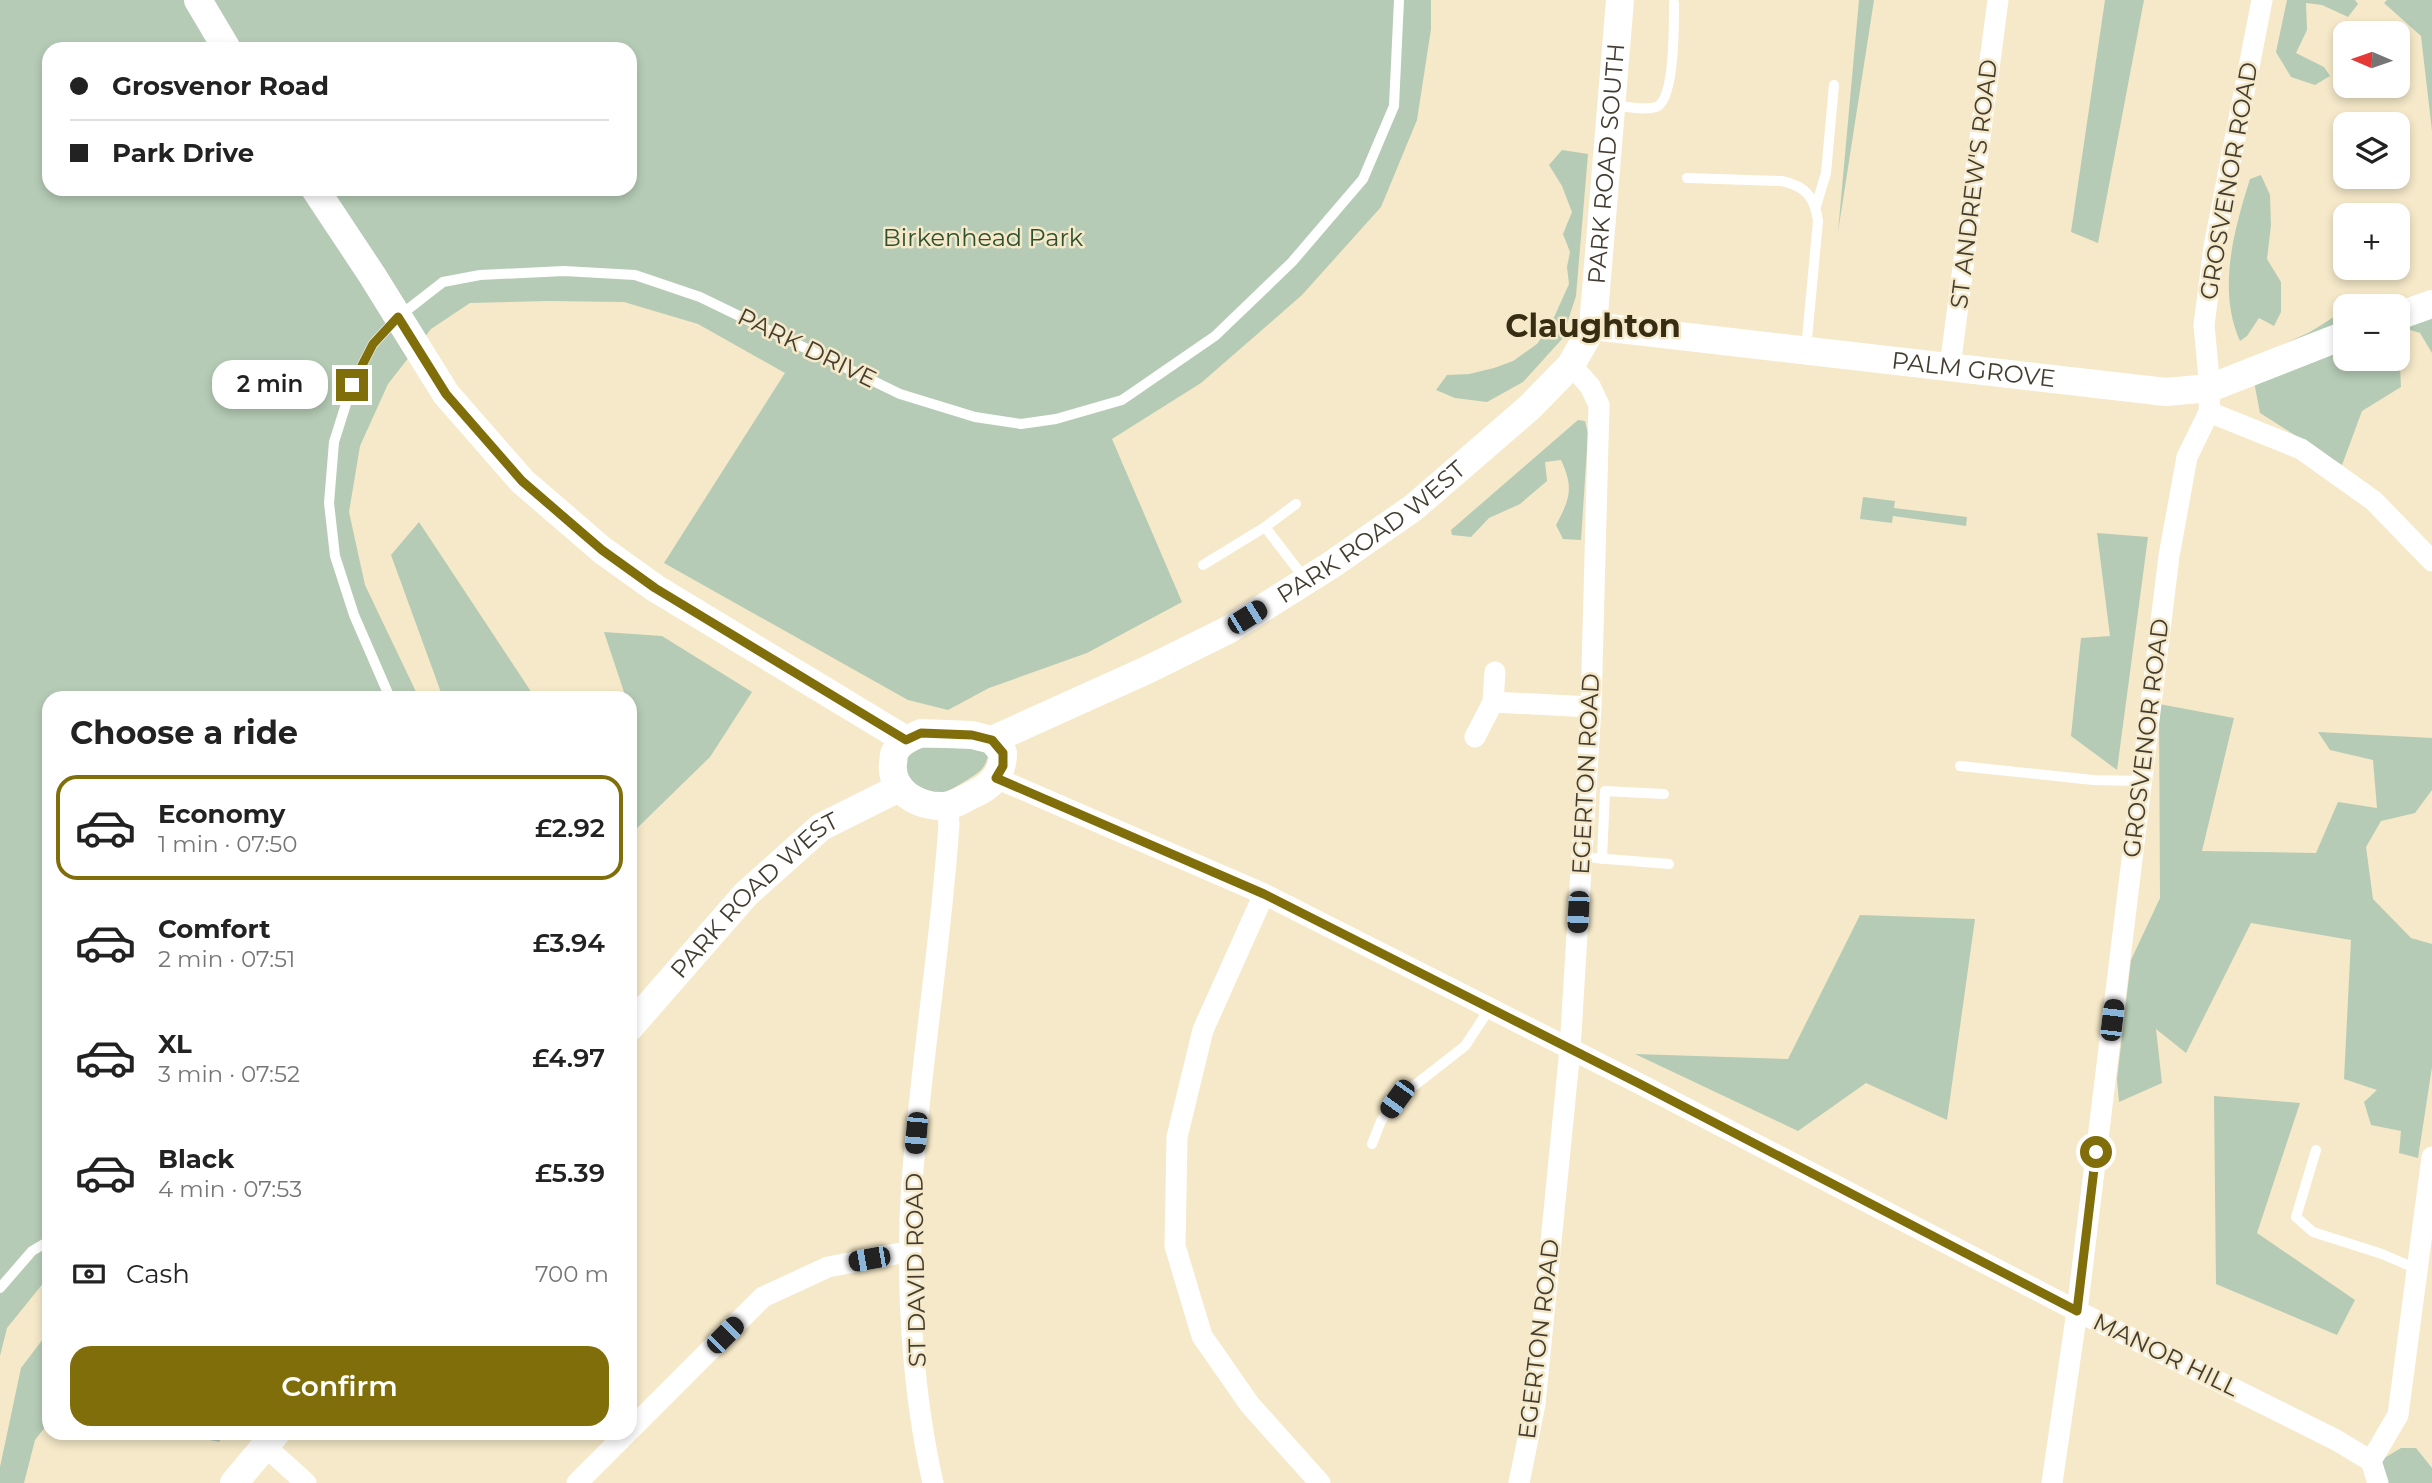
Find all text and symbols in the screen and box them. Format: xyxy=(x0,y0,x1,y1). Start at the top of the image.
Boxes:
north arrow xyxy=(2333,21,2410,98)
map controls xyxy=(2333,21,2410,371)
street label: PARK ROAD SOUTH xyxy=(1582,42,1630,285)
street label: ST ANDREW'S ROAD xyxy=(1944,58,2003,310)
street label: GROSVENOR ROAD xyxy=(2193,60,2264,302)
text: Grosvenor Road xyxy=(112,70,329,102)
button: layers xyxy=(2333,112,2410,189)
text: Park Drive xyxy=(112,137,254,169)
button: + xyxy=(2333,203,2410,280)
park label: Birkenhead Park xyxy=(883,223,1084,252)
button: − xyxy=(2333,294,2410,371)
street label: PARK DRIVE xyxy=(733,302,881,394)
district label: Claughton xyxy=(1505,306,1681,345)
street label: PALM GROVE xyxy=(1890,345,2057,393)
callout: 2 min xyxy=(212,360,328,410)
route end xyxy=(336,369,368,401)
text: 2 min xyxy=(237,370,303,398)
street label: PARK ROAD WEST xyxy=(1271,454,1471,609)
car xyxy=(1224,597,1271,637)
street label: GROSVENOR ROAD xyxy=(2116,617,2175,859)
street label: EGERTON ROAD xyxy=(1566,673,1605,875)
text: Choose a ride xyxy=(70,713,298,752)
icon: car xyxy=(74,796,137,859)
text: Economy xyxy=(158,798,285,830)
street label: PARK ROAD WEST xyxy=(664,806,843,984)
text: £2.92 xyxy=(535,812,605,844)
text: 1 min · 07:50 xyxy=(158,830,298,858)
car xyxy=(1567,890,1590,934)
icon: car xyxy=(74,911,137,974)
text: Comfort xyxy=(158,913,270,945)
text: £3.94 xyxy=(533,927,605,959)
text: 2 min · 07:51 xyxy=(158,945,295,973)
car xyxy=(2100,998,2125,1042)
icon: car xyxy=(74,1026,137,1089)
text: XL xyxy=(158,1028,192,1060)
text: £4.97 xyxy=(532,1042,605,1074)
text: 3 min · 07:52 xyxy=(158,1060,300,1088)
car xyxy=(1377,1076,1418,1122)
car xyxy=(904,1111,929,1155)
route start xyxy=(2080,1136,2112,1168)
icon: car xyxy=(74,1141,137,1204)
text: Black xyxy=(158,1143,234,1175)
text: £5.39 xyxy=(535,1157,605,1189)
street label: ST DAVID ROAD xyxy=(899,1172,932,1368)
text: 4 min · 07:53 xyxy=(158,1175,302,1203)
street label: EGERTON ROAD xyxy=(1512,1237,1565,1441)
car xyxy=(847,1245,892,1273)
icon: cash xyxy=(70,1255,108,1293)
text: Cash xyxy=(126,1258,190,1290)
text: 700 m xyxy=(535,1260,609,1288)
street label: MANOR HILL xyxy=(2089,1307,2244,1402)
car xyxy=(703,1313,748,1357)
button: Confirm xyxy=(70,1346,609,1426)

